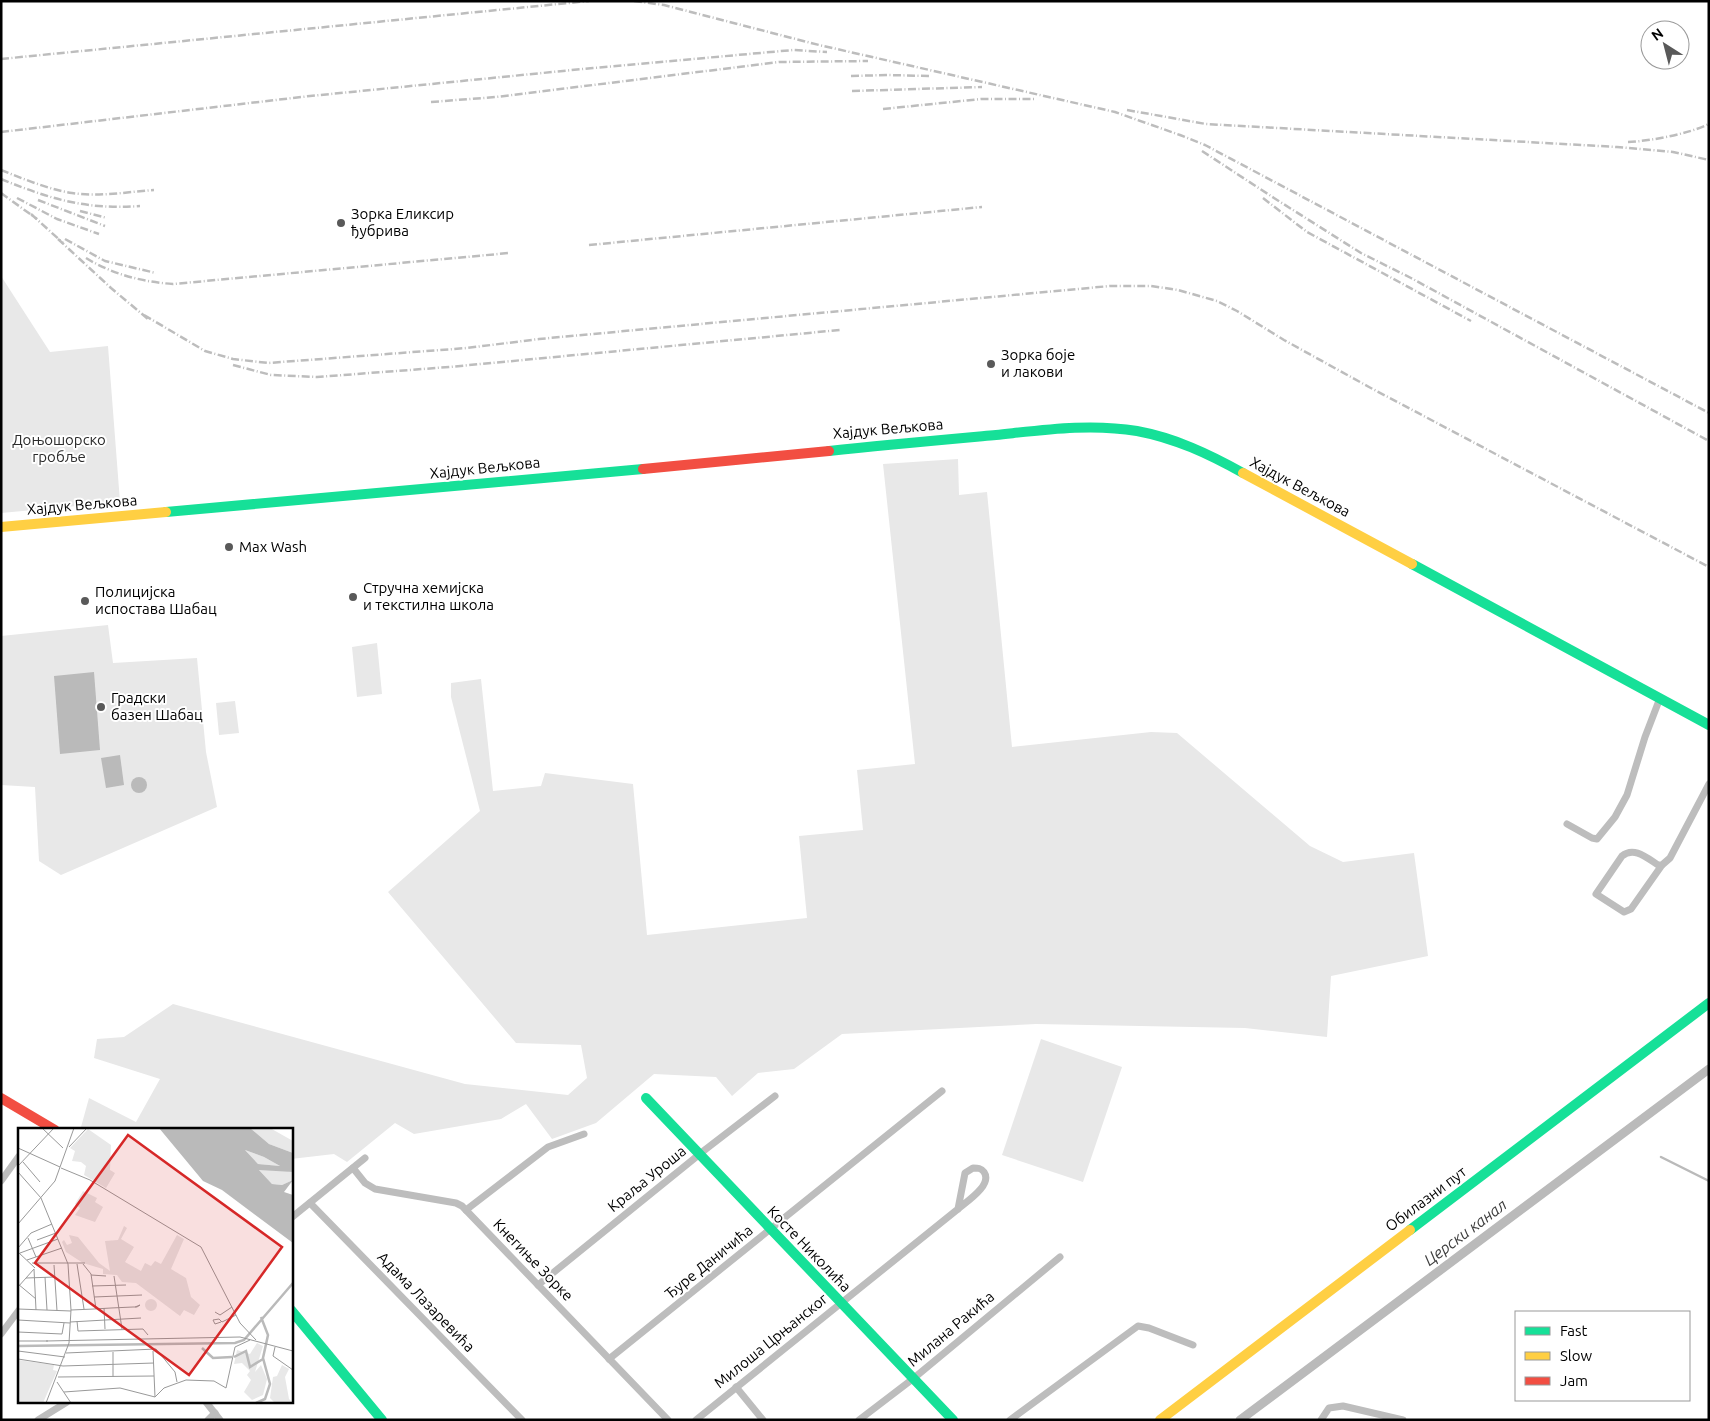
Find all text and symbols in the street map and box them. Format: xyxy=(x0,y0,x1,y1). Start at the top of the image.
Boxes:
north arrow xyxy=(1640,20,1690,70)
text: N xyxy=(1648,25,1666,44)
place label: Зорка Еликсир ђубрива xyxy=(351,205,454,239)
marker: Зорка Еликсир ђубрива xyxy=(335,217,347,229)
place label: Зорка боје и лакови xyxy=(1001,346,1075,380)
marker: Зорка боје и лакови xyxy=(985,358,997,370)
street label: Хајдук Вељкова xyxy=(832,415,944,442)
park label: Доњошорско гробље xyxy=(12,431,106,465)
street label: Хајдук Вељкова xyxy=(429,453,541,482)
street label: Хајдук Вељкова xyxy=(1247,453,1353,520)
street label: Хајдук Вељкова xyxy=(26,491,138,518)
place label: Max Wash xyxy=(239,538,307,555)
marker: Max Wash xyxy=(223,541,235,553)
place label: Стручна хемијска и текстилна школа xyxy=(363,579,494,613)
place label: Полицијска испостава Шабац xyxy=(95,583,217,617)
marker: Стручна хемијска и текстилна школа xyxy=(347,591,359,603)
marker: Полицијска испостава Шабац xyxy=(79,595,91,607)
place label: Градски базен Шабац xyxy=(111,689,203,723)
marker: Градски базен Шабац xyxy=(95,701,107,713)
inset map xyxy=(18,1128,292,1404)
street label: Краља Уроша xyxy=(604,1142,689,1215)
street label: Обилазни пут xyxy=(1382,1162,1470,1235)
water label: Церски канал xyxy=(1420,1195,1510,1269)
street label: Косте Николића xyxy=(764,1202,855,1295)
street label: Кнегиње Зорке xyxy=(490,1215,577,1304)
street label: Ђуре Даничића xyxy=(662,1221,756,1302)
street label: Адама Лазаревића xyxy=(374,1248,478,1355)
street label: Милана Ракића xyxy=(904,1287,997,1370)
street label: Милоша Црњанског xyxy=(711,1290,831,1391)
legend xyxy=(1515,1311,1690,1401)
text: Fast xyxy=(1560,1322,1588,1339)
text: Slow xyxy=(1560,1347,1593,1364)
text: Jam xyxy=(1560,1372,1588,1389)

